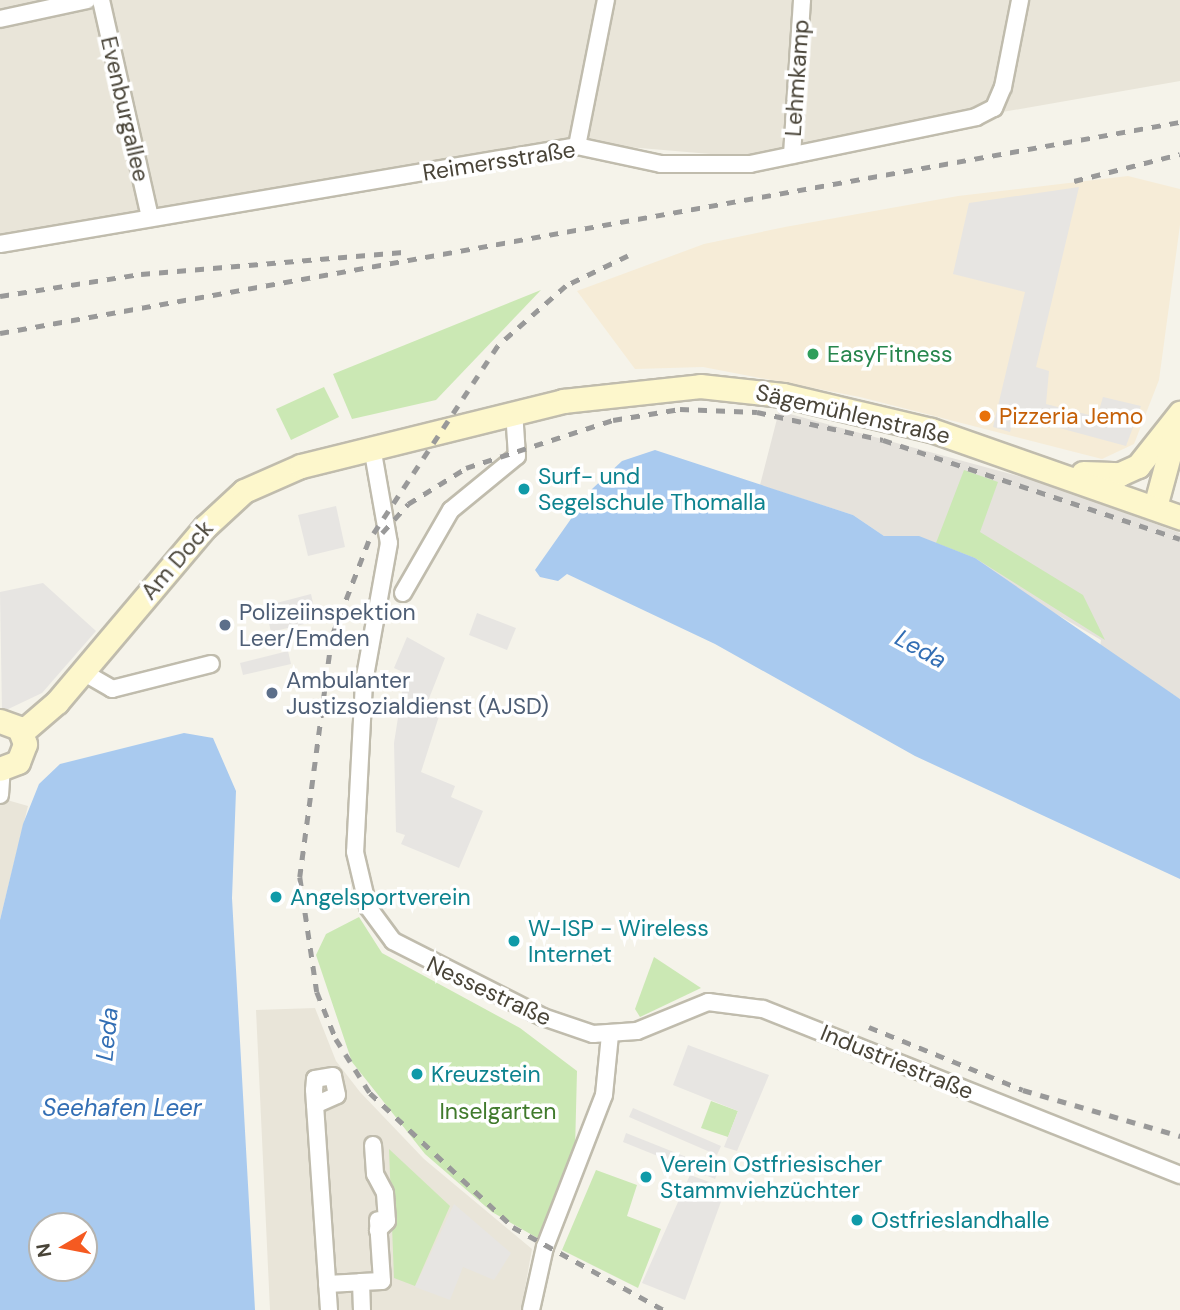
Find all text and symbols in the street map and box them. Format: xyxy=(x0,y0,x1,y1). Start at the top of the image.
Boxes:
street label: Lehmkamp xyxy=(779,19,815,137)
street label: Evenburgallee xyxy=(95,34,155,184)
street label: Reimersstraße xyxy=(421,135,577,187)
place label: EasyFitness xyxy=(827,340,953,368)
marker: EasyFitness xyxy=(805,346,821,362)
street label: Sägemühlenstraße xyxy=(753,378,953,450)
place label: Pizzeria Jemo xyxy=(999,402,1143,430)
marker: Pizzeria Jemo xyxy=(977,408,993,424)
place label: Surf- und Segelschule Thomalla xyxy=(538,462,766,516)
marker: Surf- und Segelschule Thomalla xyxy=(516,481,532,497)
street label: Am Dock xyxy=(135,515,219,605)
place label: Polizeiinspektion Leer/Emden xyxy=(239,598,416,652)
marker: Polizeiinspektion Leer/Emden xyxy=(217,617,233,633)
water label: Leda xyxy=(890,623,952,675)
place label: Ambulanter Justizsozialdienst (AJSD) xyxy=(286,666,549,720)
marker: Ambulanter Justizsozialdienst (AJSD) xyxy=(264,685,280,701)
place label: Angelsportverein xyxy=(290,883,471,911)
marker: Angelsportverein xyxy=(268,889,284,905)
place label: W-ISP - Wireless Internet xyxy=(528,914,709,968)
marker: W-ISP - Wireless Internet xyxy=(506,933,522,949)
street label: Nessestraße xyxy=(422,950,556,1032)
water label: Leda xyxy=(90,1006,124,1062)
street label: Industriestraße xyxy=(817,1019,977,1105)
place label: Kreuzstein xyxy=(431,1060,541,1088)
marker: Kreuzstein xyxy=(409,1066,425,1082)
water label: Seehafen Leer xyxy=(42,1094,202,1122)
park label: Inselgarten xyxy=(439,1097,557,1125)
place label: Verein Ostfriesischer Stammviehzüchter xyxy=(660,1150,882,1204)
marker: Verein Ostfriesischer Stammviehzüchter xyxy=(638,1169,654,1185)
place label: Ostfrieslandhalle xyxy=(871,1206,1050,1234)
north arrow xyxy=(28,1212,98,1282)
marker: Ostfrieslandhalle xyxy=(849,1212,865,1228)
text: N xyxy=(30,1241,57,1259)

